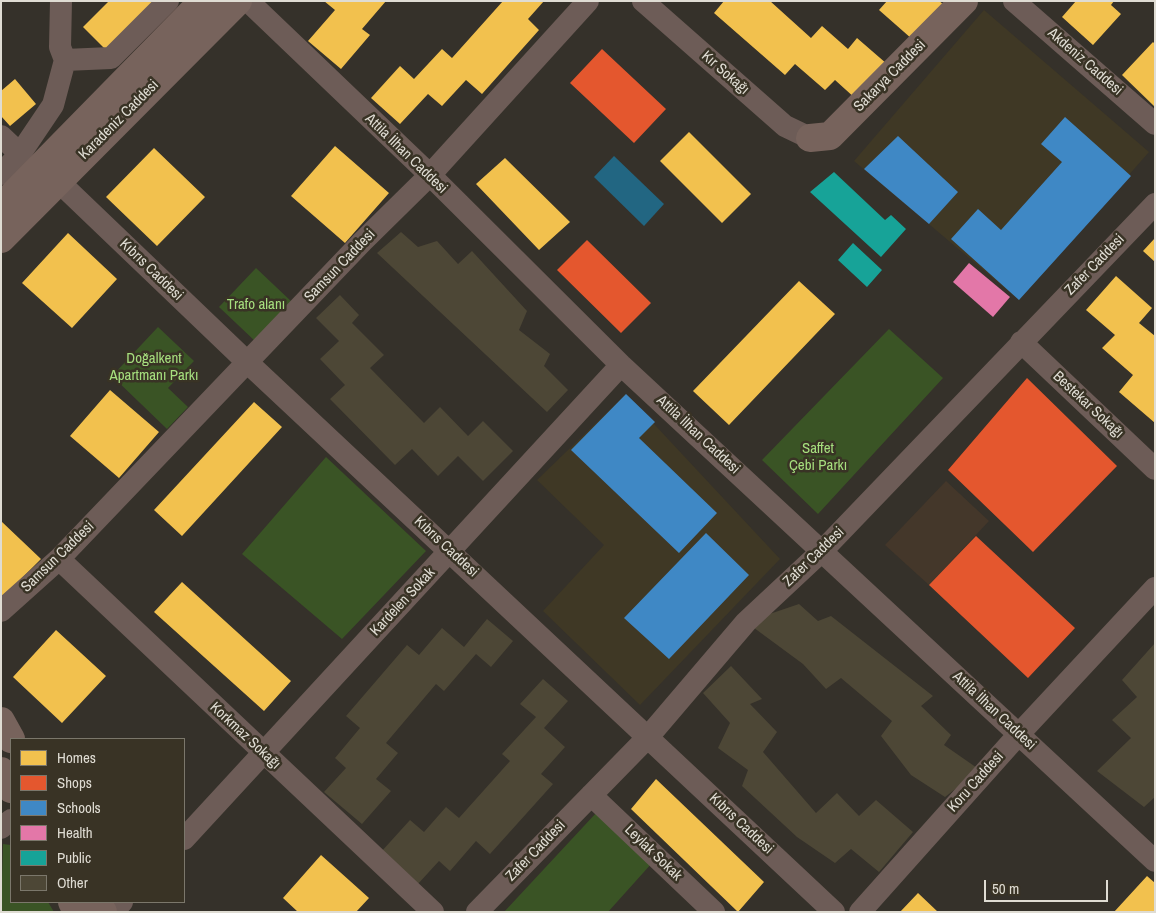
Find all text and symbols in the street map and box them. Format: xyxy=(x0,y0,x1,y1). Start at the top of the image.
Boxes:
street label: Akdeniz Caddesi xyxy=(1044,24,1126,100)
street label: Sakarya Caddesi xyxy=(850,36,930,116)
street label: Kır Sokağı xyxy=(697,47,753,99)
street label: Karadeniz Caddesi xyxy=(75,76,163,164)
street label: Attila İlhan Caddesi xyxy=(361,110,451,198)
street label: Samsun Caddesi xyxy=(301,226,379,306)
street label: Zafer Caddesi xyxy=(1061,231,1129,299)
street label: Kıbrıs Caddesi xyxy=(115,235,187,305)
park label: Trafo alanı xyxy=(227,296,285,314)
park label: Doğalkent Apartmanı Parkı xyxy=(110,350,198,385)
street label: Bestekar Sokağı xyxy=(1049,368,1127,442)
street label: Attila İlhan Caddesi xyxy=(653,392,743,478)
park label: Saffet Çebi Parkı xyxy=(789,440,847,475)
street label: Kıbrıs Caddesi xyxy=(410,513,482,581)
street label: Samsun Caddesi xyxy=(18,518,98,596)
street label: Zafer Caddesi xyxy=(780,523,848,591)
street label: Kardelen Sokak xyxy=(367,564,439,640)
street label: Attila İlhan Caddesi xyxy=(949,668,1039,754)
street label: Korkmaz Sokağı xyxy=(206,699,284,773)
legend xyxy=(10,738,185,903)
text: Homes xyxy=(57,747,96,768)
street label: Koru Caddesi xyxy=(944,748,1008,816)
text: Shops xyxy=(57,772,92,793)
street label: Kıbrıs Caddesi xyxy=(705,790,777,858)
text: Schools xyxy=(57,797,101,818)
street label: Zafer Caddesi xyxy=(502,817,570,885)
street label: Leylak Sokak xyxy=(620,821,686,885)
text: Health xyxy=(57,822,93,843)
text: Public xyxy=(57,847,91,868)
scale bar xyxy=(986,870,1110,902)
text: Other xyxy=(57,872,88,893)
text: 50 m xyxy=(992,878,1019,899)

